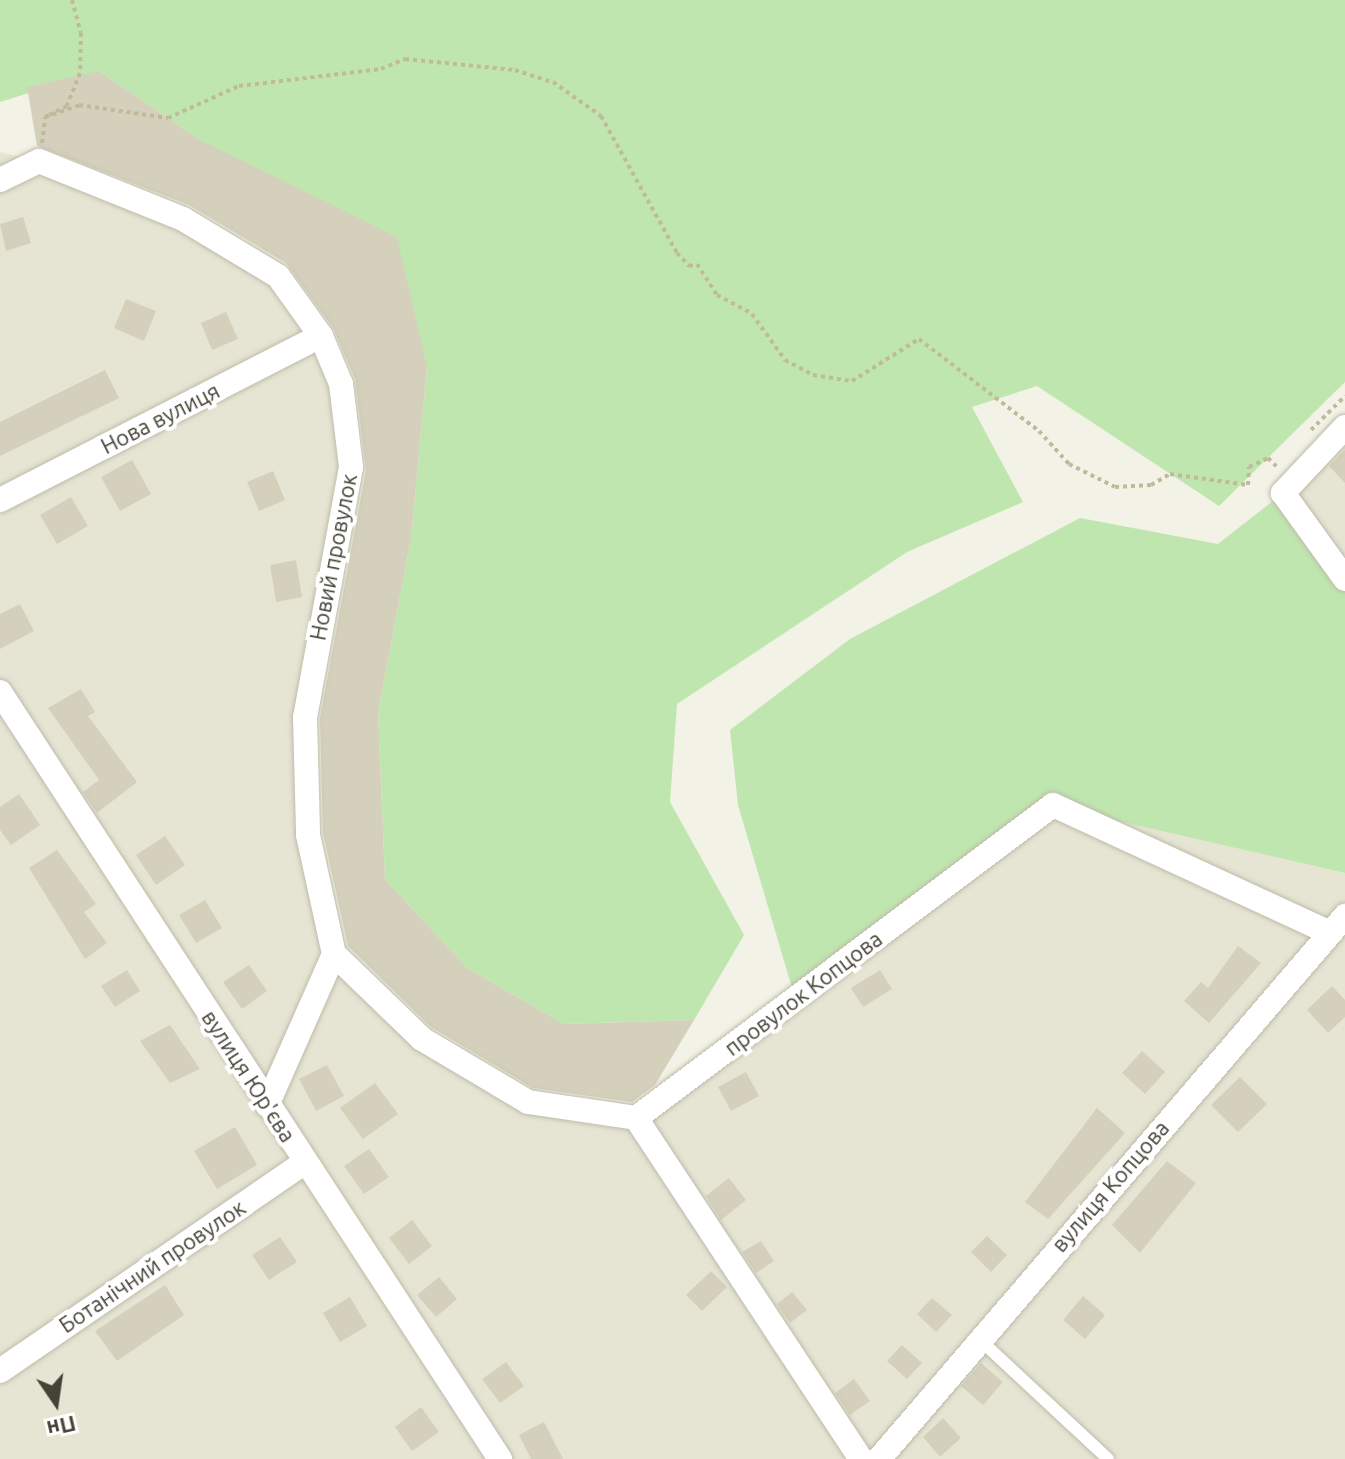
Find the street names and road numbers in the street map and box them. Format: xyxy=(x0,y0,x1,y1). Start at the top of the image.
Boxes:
street label: Нова вулиця xyxy=(96,377,224,459)
street label: Новий провулок xyxy=(304,471,362,643)
street label: провулок Копцова xyxy=(719,925,887,1061)
street label: вулиця Юр'єва xyxy=(197,1005,301,1147)
street label: вулиця Копцова xyxy=(1046,1115,1174,1257)
street label: Ботанічний провулок xyxy=(54,1194,250,1338)

